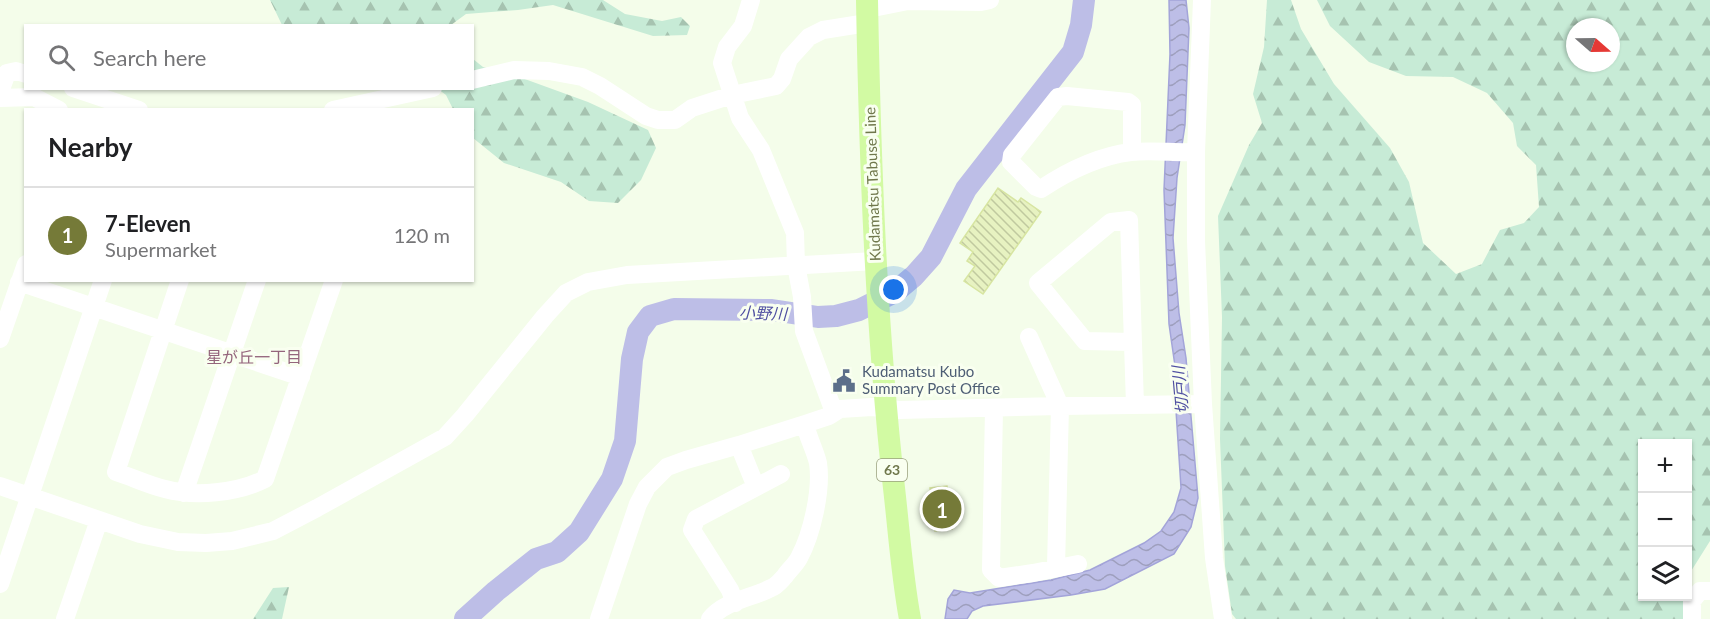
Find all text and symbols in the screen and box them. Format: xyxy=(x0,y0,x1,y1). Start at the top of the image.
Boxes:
north arrow xyxy=(1566,18,1620,72)
search box xyxy=(24,24,474,90)
icon: search xyxy=(45,41,78,74)
text: Search here xyxy=(93,44,206,71)
street label: Kudamatsu Tabuse Line xyxy=(860,107,884,261)
text: Nearby xyxy=(48,131,133,163)
text: 7-Eleven xyxy=(105,210,191,237)
text: 1 xyxy=(62,223,73,247)
text: 120 m xyxy=(394,223,450,247)
text: Supermarket xyxy=(105,237,217,261)
your location xyxy=(879,275,908,304)
water label: 小野川 xyxy=(739,302,789,323)
district label: 星が丘一丁目 xyxy=(206,347,302,366)
place label: Kudamatsu Kubo Summary Post Office xyxy=(862,362,1000,397)
water label: 切戸川 xyxy=(1168,363,1191,415)
public building icon: Kudamatsu Kubo Summary Post Office xyxy=(831,368,857,394)
map controls xyxy=(1638,439,1692,601)
button: + xyxy=(1638,439,1692,493)
road number: 63 xyxy=(877,459,907,481)
pin: 1 xyxy=(922,486,962,532)
button: − xyxy=(1638,493,1692,547)
button: layers xyxy=(1638,547,1692,601)

